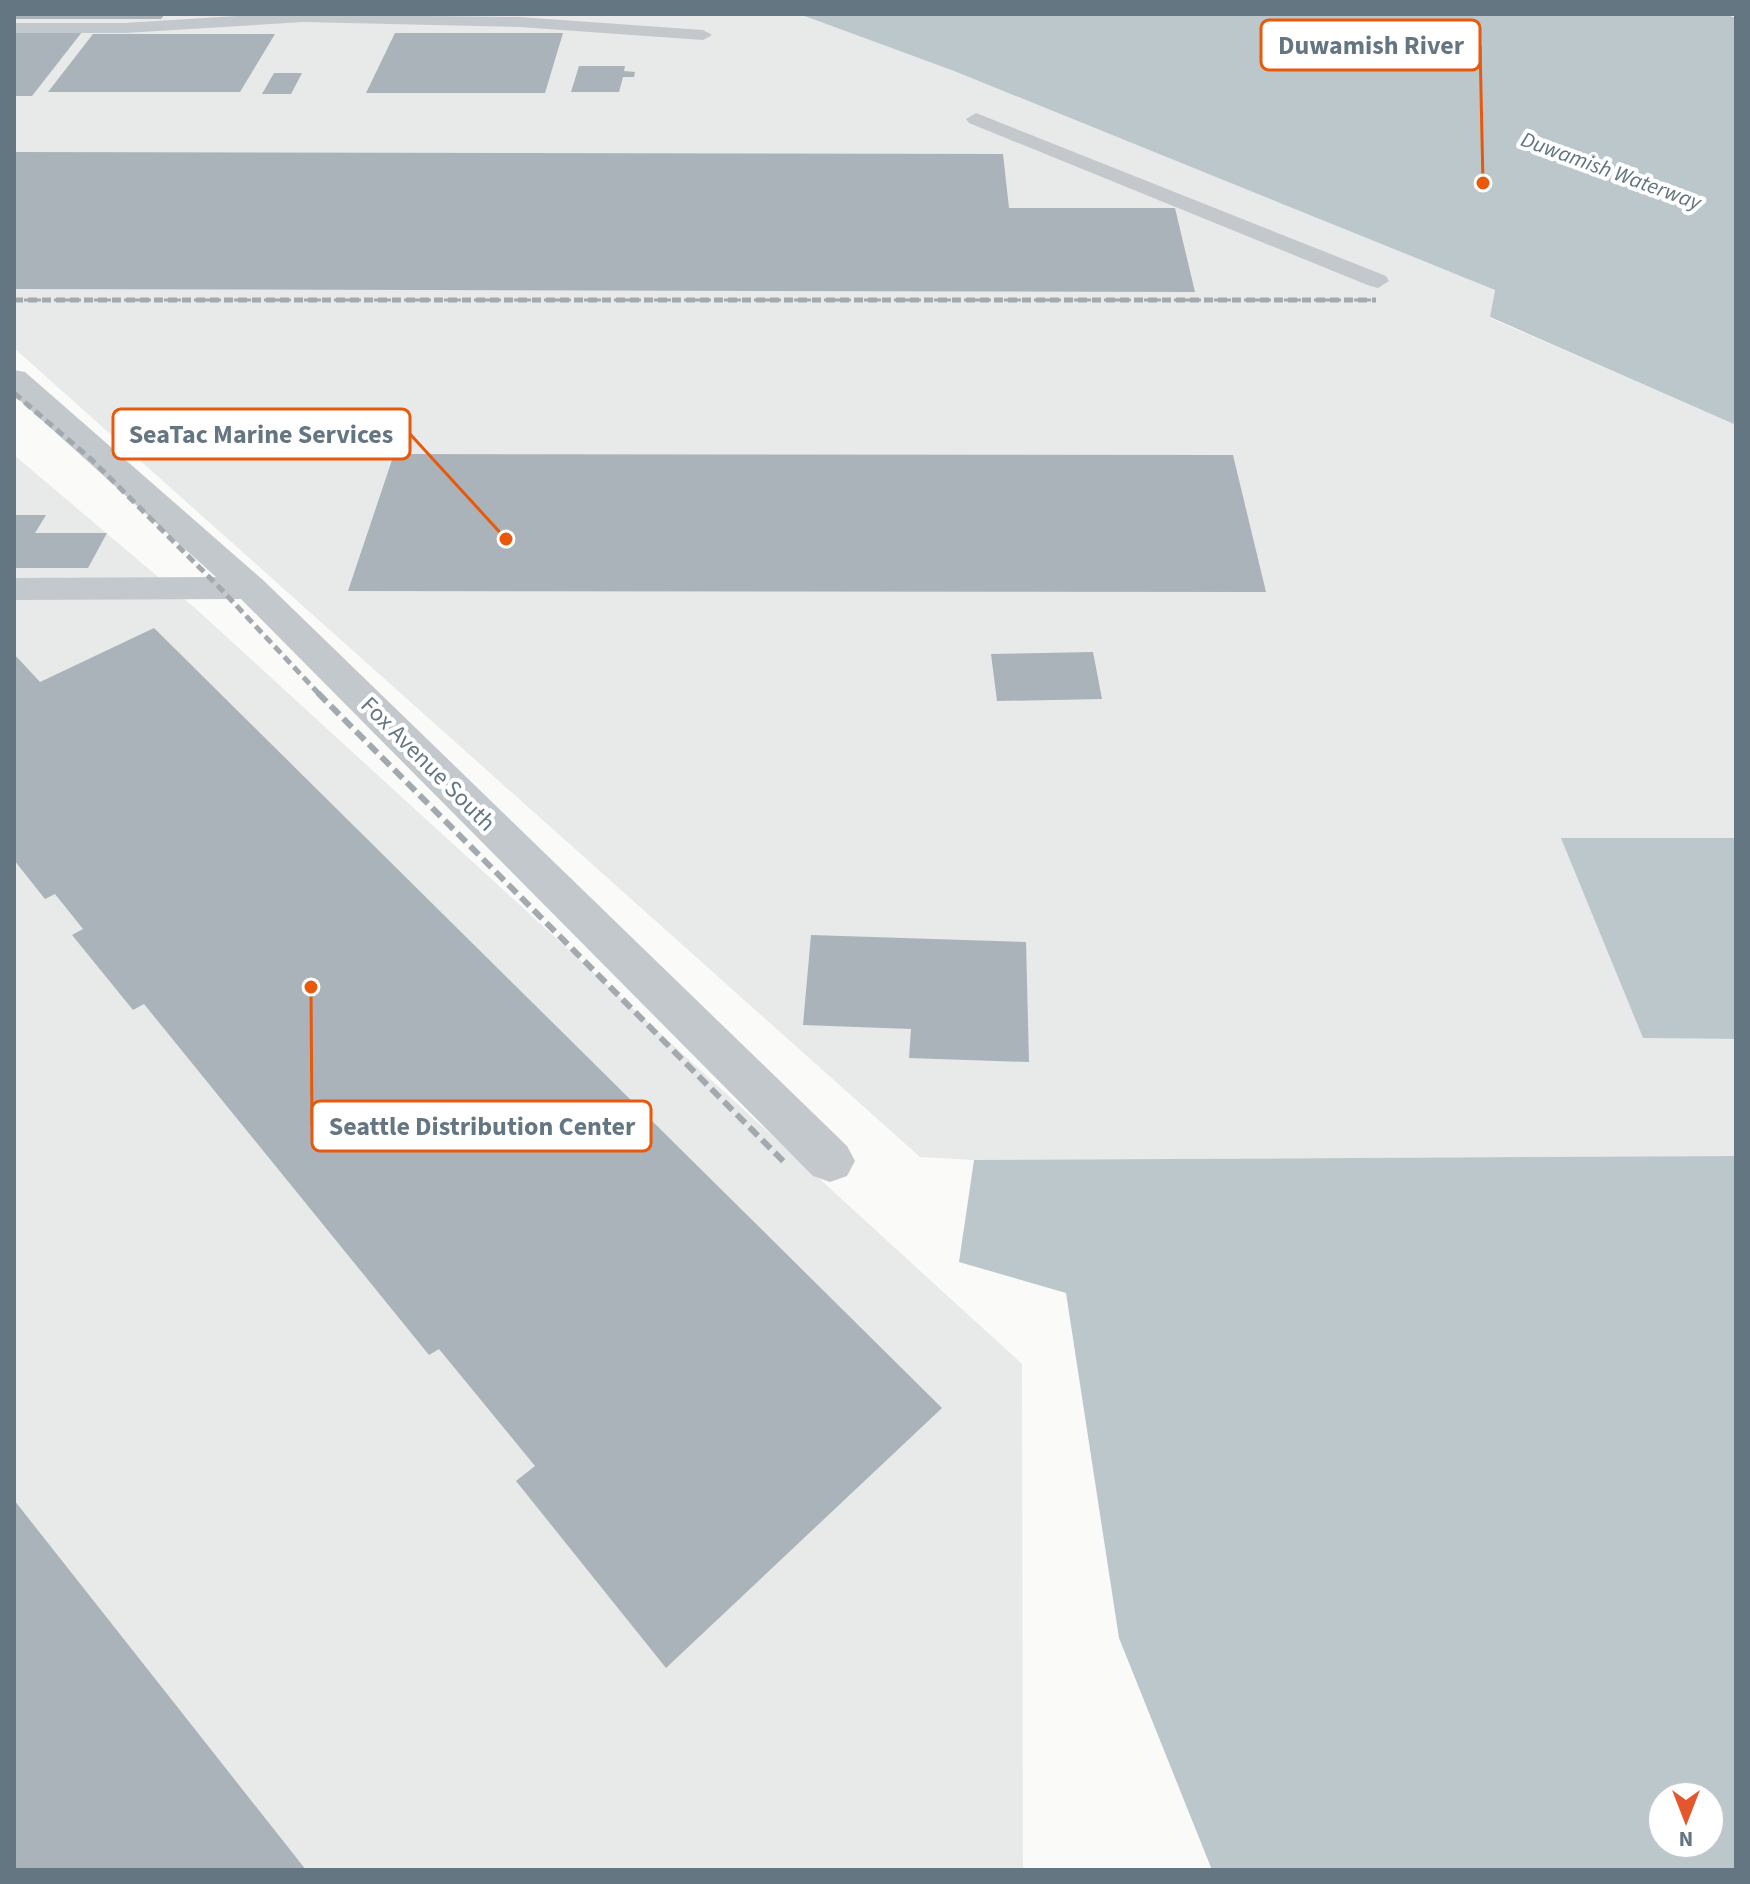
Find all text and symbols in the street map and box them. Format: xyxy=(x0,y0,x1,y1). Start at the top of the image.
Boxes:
callout: Duwamish River xyxy=(1261,20,1480,70)
text: Duwamish River xyxy=(1278,27,1465,64)
water label: Duwamish Waterway xyxy=(1516,123,1707,219)
callout: SeaTac Marine Services xyxy=(113,409,410,459)
text: SeaTac Marine Services xyxy=(129,416,393,453)
street label: Fox Avenue South xyxy=(353,689,503,839)
callout: Seattle Distribution Center xyxy=(312,1101,651,1151)
text: Seattle Distribution Center xyxy=(329,1108,636,1145)
north arrow xyxy=(1646,1780,1726,1860)
text: N xyxy=(1679,1823,1693,1855)

